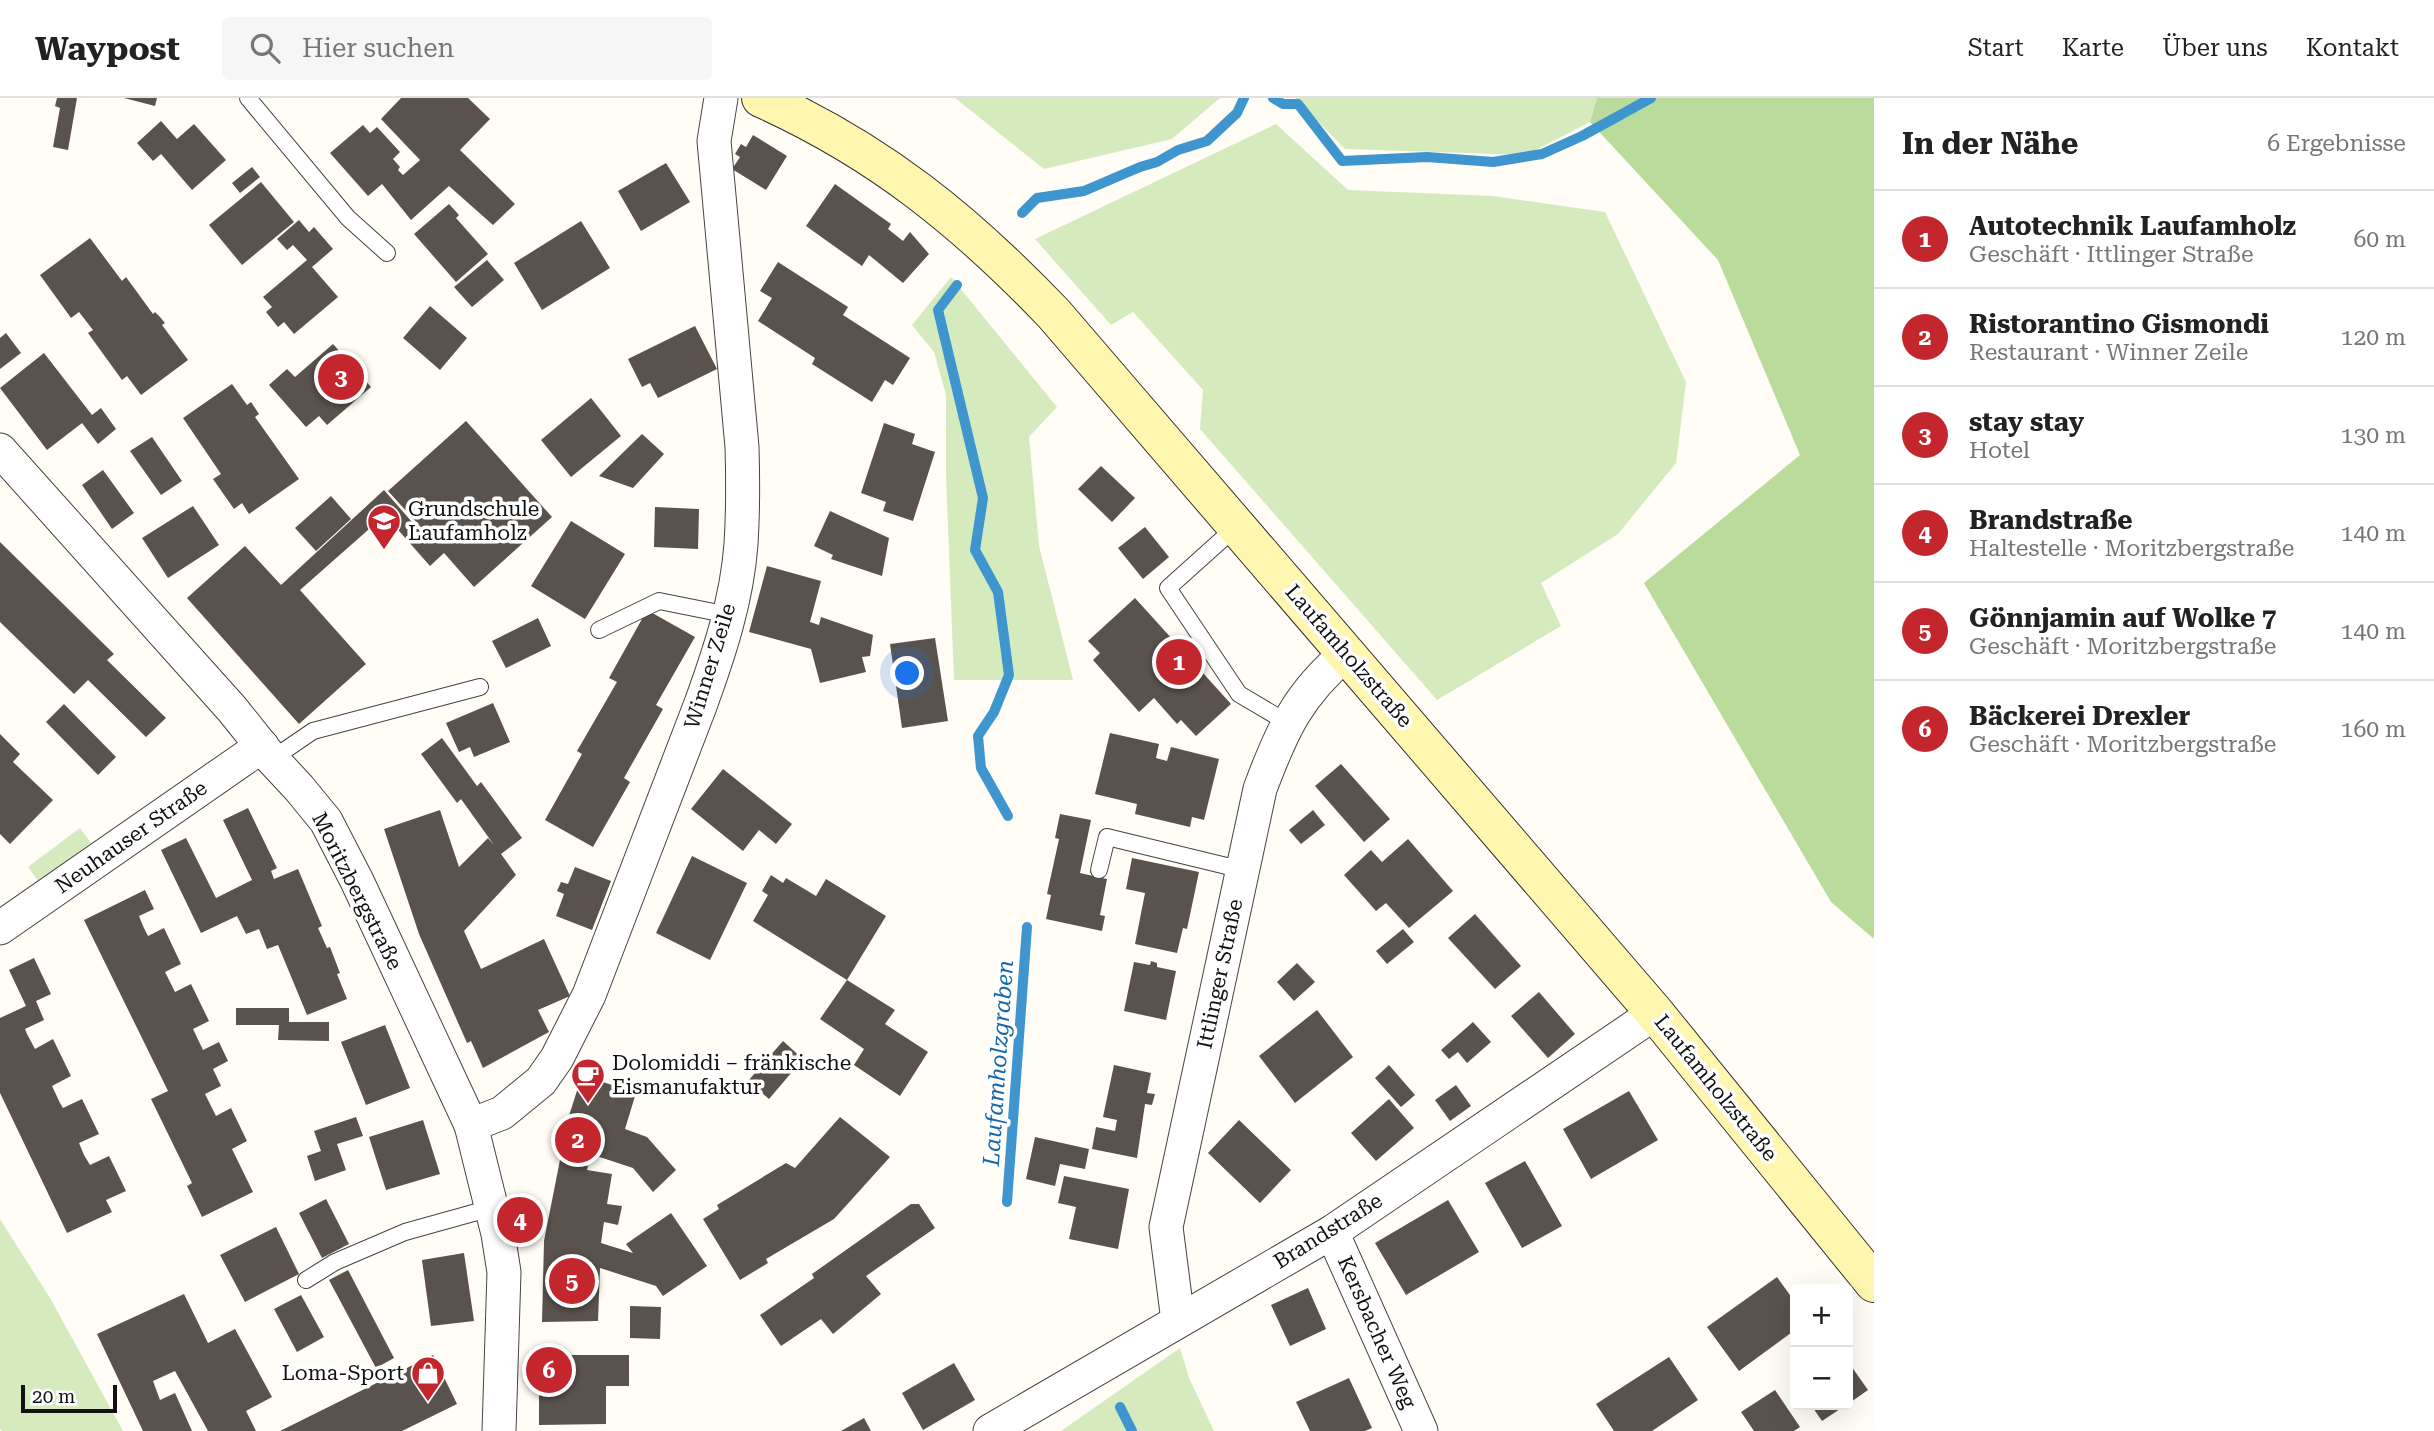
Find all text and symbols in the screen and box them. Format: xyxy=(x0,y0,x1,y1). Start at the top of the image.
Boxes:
search box xyxy=(222,17,712,80)
text: Waypost xyxy=(35,29,180,68)
icon: search xyxy=(246,29,284,67)
text: Hier suchen xyxy=(302,33,454,63)
text: Start xyxy=(1968,34,2024,62)
text: Karte xyxy=(2062,34,2124,62)
text: Über uns xyxy=(2162,34,2268,62)
text: Kontakt xyxy=(2306,34,2399,62)
text: In der Nähe xyxy=(1902,126,2078,161)
text: 6 Ergebnisse xyxy=(2267,130,2406,157)
text: Autotechnik Laufamholz xyxy=(1969,211,2296,241)
text: 1 xyxy=(1919,226,1931,253)
text: 60 m xyxy=(2353,226,2406,253)
text: Geschäft · Ittlinger Straße xyxy=(1969,241,2254,268)
text: Ristorantino Gismondi xyxy=(1969,309,2269,339)
text: 2 xyxy=(1919,324,1931,351)
text: 120 m xyxy=(2341,324,2406,351)
text: Restaurant · Winner Zeile xyxy=(1969,339,2248,366)
pin: 3 xyxy=(318,351,364,403)
text: stay stay xyxy=(1969,407,2084,437)
text: 3 xyxy=(1919,422,1931,449)
text: 130 m xyxy=(2341,422,2406,449)
text: Hotel xyxy=(1969,437,2030,464)
place label: Grundschule Laufamholz xyxy=(408,497,539,545)
school or university icon: Grundschule Laufamholz xyxy=(365,502,403,551)
text: Brandstraße xyxy=(1969,505,2133,535)
text: 4 xyxy=(1919,520,1931,547)
text: 140 m xyxy=(2341,520,2406,547)
text: Haltestelle · Moritzbergstraße xyxy=(1969,535,2294,562)
street label: Laufamholzstraße xyxy=(1281,580,1417,732)
street label: Winner Zeile xyxy=(680,600,740,732)
text: Gönnjamin auf Wolke 7 xyxy=(1969,603,2276,633)
text: 5 xyxy=(1919,618,1931,645)
text: 140 m xyxy=(2341,618,2406,645)
text: Geschäft · Moritzbergstraße xyxy=(1969,633,2276,660)
pin: 1 xyxy=(1156,636,1202,688)
your location xyxy=(890,656,924,690)
text: Bäckerei Drexler xyxy=(1969,701,2190,731)
text: 6 xyxy=(1919,716,1931,743)
text: 160 m xyxy=(2341,716,2406,743)
text: Geschäft · Moritzbergstraße xyxy=(1969,731,2276,758)
street label: Neuhauser Straße xyxy=(50,776,212,898)
street label: Moritzbergstraße xyxy=(307,808,407,974)
street label: Ittlinger Straße xyxy=(1192,897,1248,1051)
water label: Laufamholzgraben xyxy=(978,959,1019,1168)
street label: Laufamholzstraße xyxy=(1650,1010,1782,1166)
place label: Dolomiddi – fränkische Eismanufaktur xyxy=(612,1051,851,1099)
cafe icon: Dolomiddi – fränkische Eismanufaktur xyxy=(569,1056,607,1105)
pin: 2 xyxy=(555,1114,601,1166)
street label: Brandstraße xyxy=(1269,1188,1387,1274)
pin: 4 xyxy=(497,1194,543,1246)
street label: Kersbacher Weg xyxy=(1333,1252,1421,1412)
pin: 5 xyxy=(549,1255,595,1307)
map controls xyxy=(1790,1284,1853,1410)
button: + xyxy=(1790,1284,1853,1347)
pin: 6 xyxy=(526,1344,572,1396)
button: − xyxy=(1790,1347,1853,1410)
shop icon: Loma-Sport xyxy=(409,1354,447,1403)
place label: Loma-Sport xyxy=(282,1361,404,1385)
scale bar xyxy=(21,1382,117,1414)
text: 20 m xyxy=(32,1385,75,1408)

